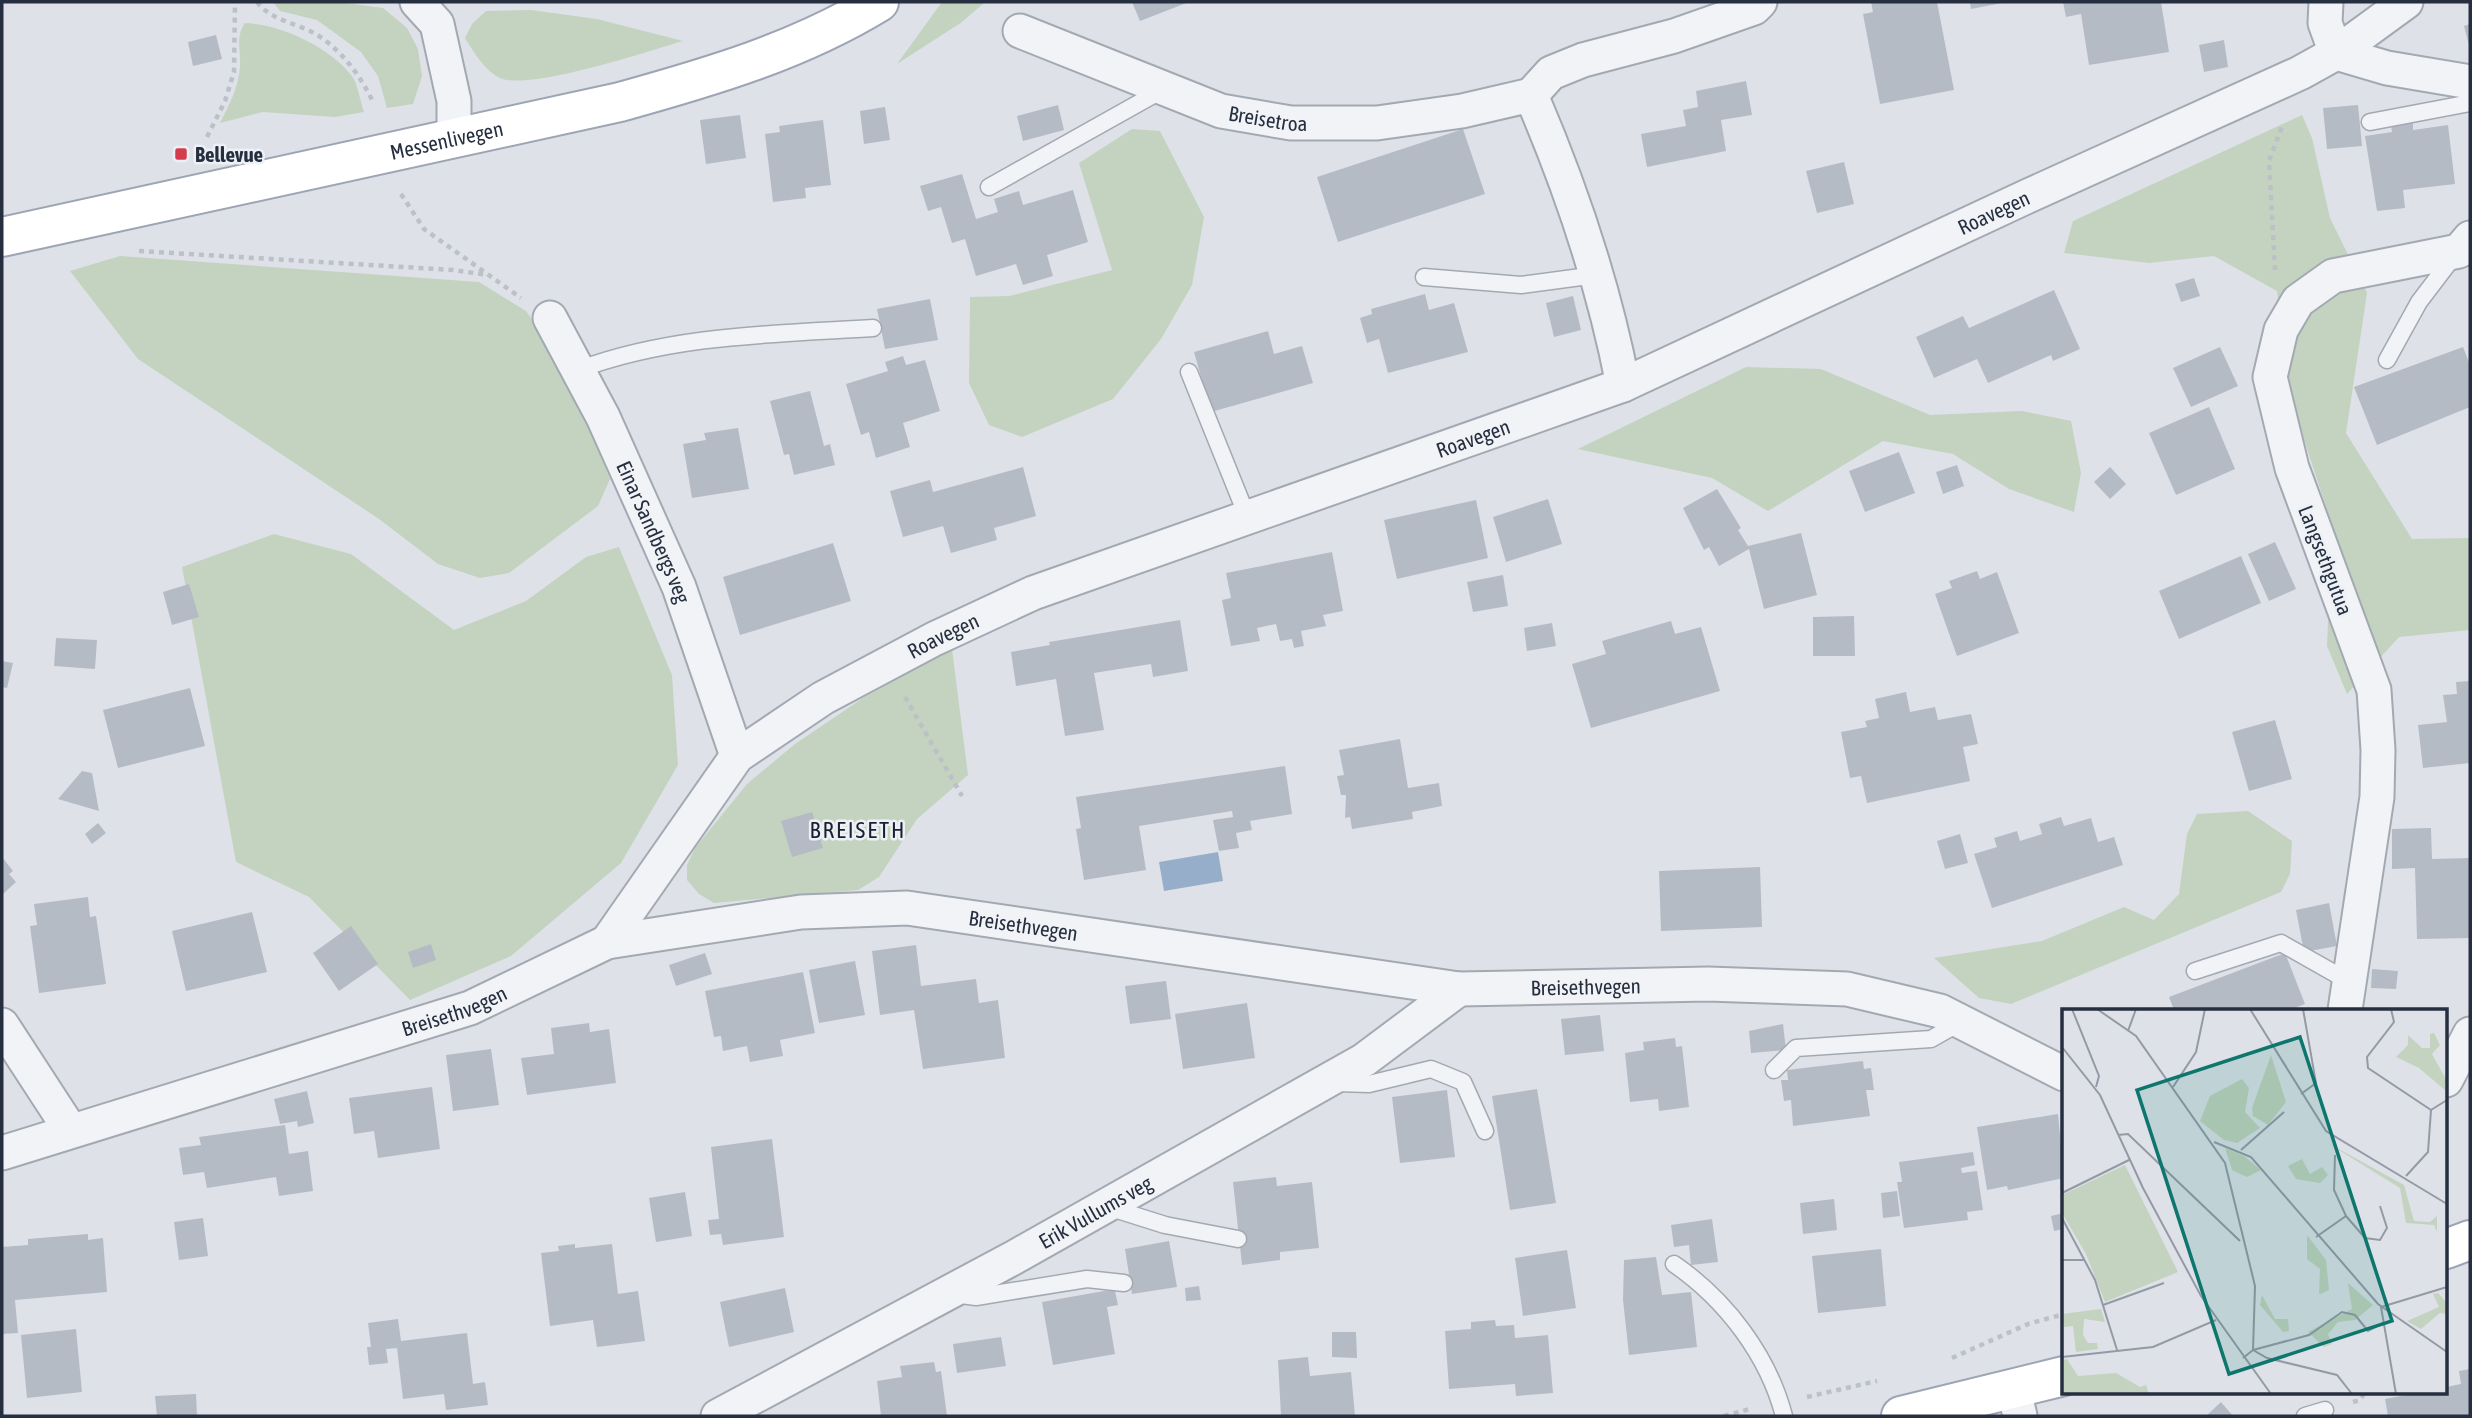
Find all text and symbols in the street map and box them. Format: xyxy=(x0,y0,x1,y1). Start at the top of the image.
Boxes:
street label: Breisetroa xyxy=(1227,101,1307,135)
street label: Messenlivegen xyxy=(388,116,505,164)
place label: Bellevue xyxy=(195,142,263,166)
marker: Bellevue xyxy=(173,146,189,162)
street label: Roavegen xyxy=(1954,185,2033,239)
street label: Roavegen xyxy=(1433,414,1513,462)
street label: Einar Sandbergs veg xyxy=(612,457,696,606)
street label: Langsethgutua xyxy=(2294,502,2358,618)
street label: Roavegen xyxy=(903,608,982,663)
district label: BREISETH xyxy=(810,817,906,843)
street label: Breisethvegen xyxy=(967,905,1080,945)
street label: Breisethvegen xyxy=(1530,973,1641,1000)
street label: Breisethvegen xyxy=(399,980,510,1040)
inset map xyxy=(2062,1009,2448,1394)
street label: Erik Vullums veg xyxy=(1034,1170,1156,1253)

